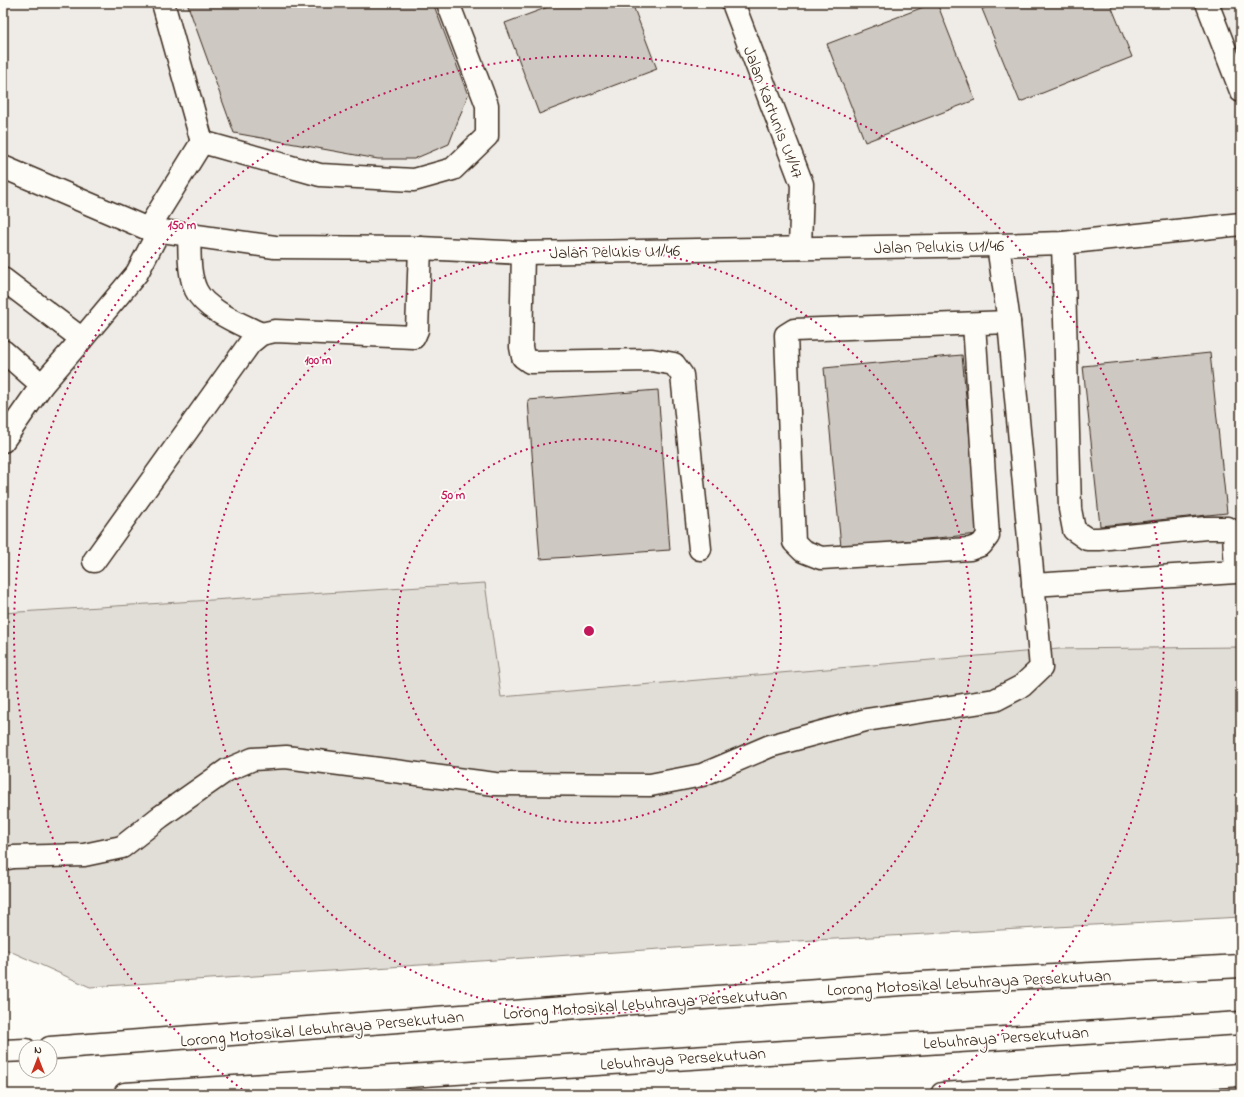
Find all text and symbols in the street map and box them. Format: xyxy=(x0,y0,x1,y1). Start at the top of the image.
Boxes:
street label: Jalan Kartunis U1/47 xyxy=(736,43,809,182)
text: 150 m xyxy=(168,217,197,235)
street label: Jalan Pelukis U1/46 xyxy=(874,234,1005,261)
street label: Jalan Pelukis U1/46 xyxy=(550,239,681,266)
text: 100 m xyxy=(305,352,332,370)
text: 50 m xyxy=(441,487,466,505)
centre of rings xyxy=(582,624,596,638)
street label: Lorong Motosikal Lebuhraya Persekutuan xyxy=(826,964,1112,1005)
street label: Lorong Motosikal Lebuhraya Persekutuan xyxy=(502,982,788,1029)
street label: Lorong Motosikal Lebuhraya Persekutuan xyxy=(179,1005,465,1056)
street label: Lebuhraya Persekutuan xyxy=(922,1020,1090,1058)
north arrow xyxy=(18,1039,58,1079)
street label: Lebuhraya Persekutuan xyxy=(599,1041,767,1079)
text: N xyxy=(34,1042,42,1058)

